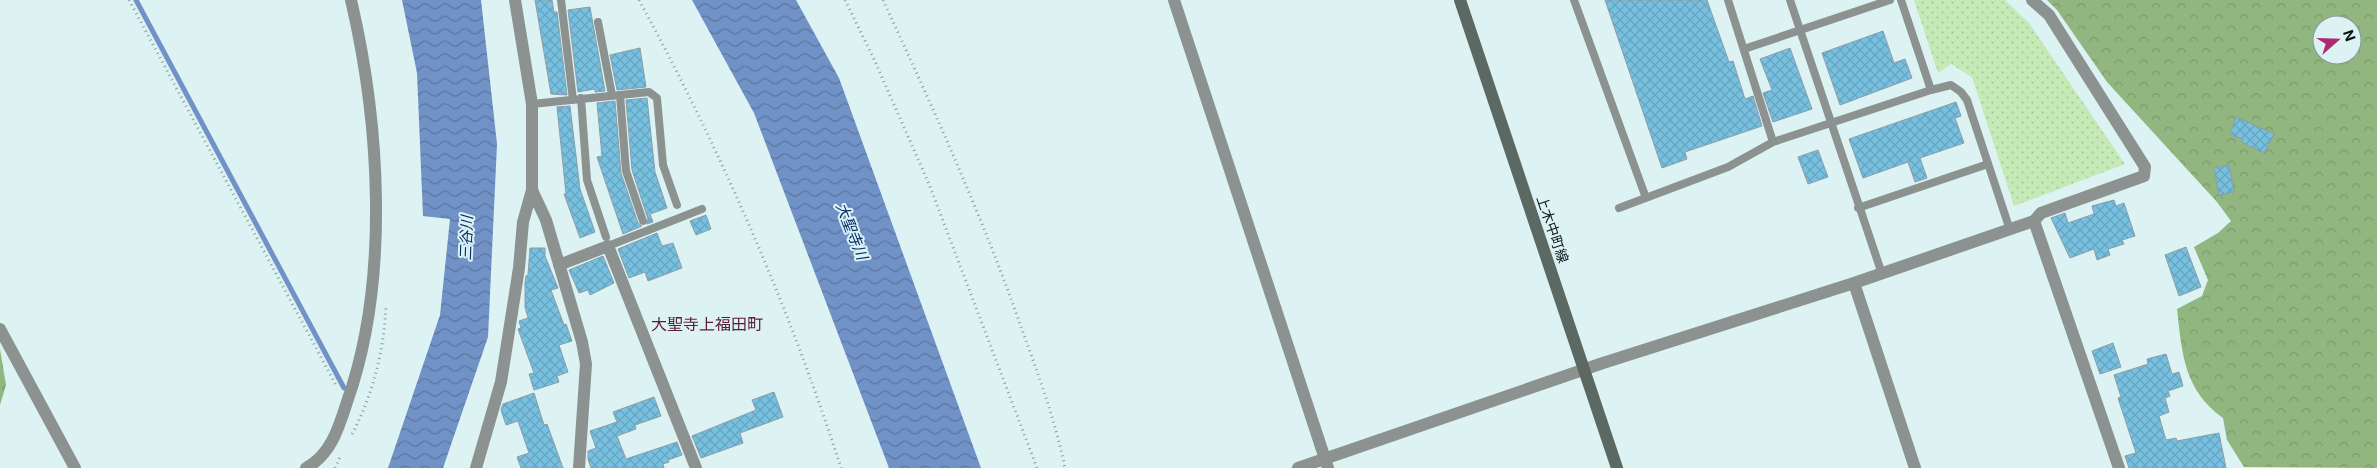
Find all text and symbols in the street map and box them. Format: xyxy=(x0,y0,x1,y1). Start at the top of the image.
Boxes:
north arrow xyxy=(2312,15,2362,65)
text: N xyxy=(2340,27,2359,43)
street label: 上木中町線 xyxy=(1534,193,1572,265)
water label: 大聖寺川 xyxy=(832,200,873,264)
water label: 三谷川 xyxy=(456,213,476,261)
district label: 大聖寺上福田町 xyxy=(651,314,763,334)

